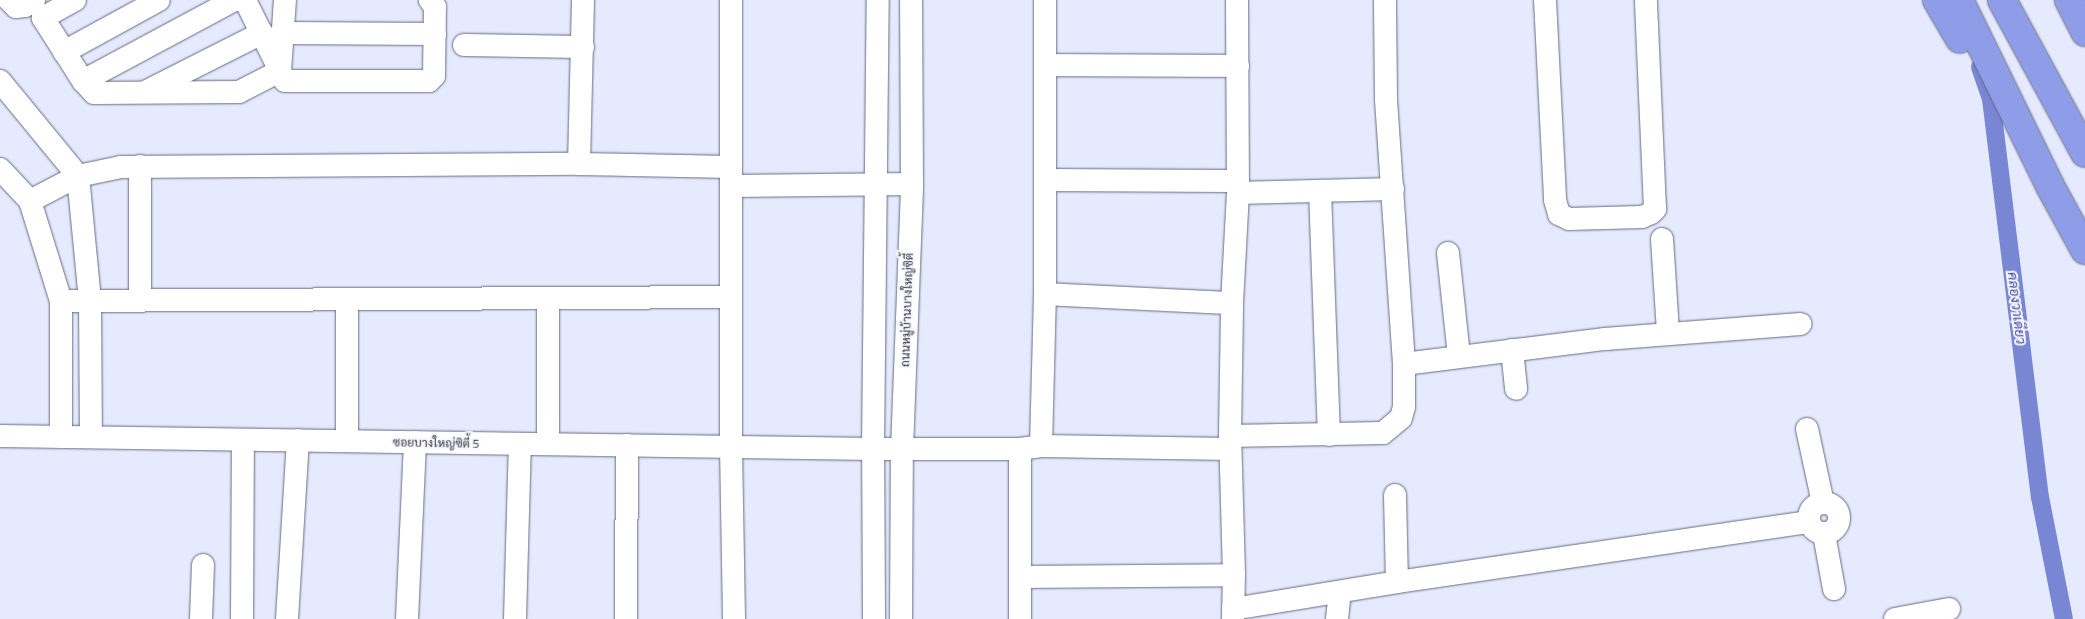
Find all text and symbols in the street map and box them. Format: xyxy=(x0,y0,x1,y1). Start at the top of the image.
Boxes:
street label: ถนนหมู่บ้านบางใหญ่ซิตี้ xyxy=(898,253,916,367)
water label: คลองวาเดียว xyxy=(2004,271,2030,345)
street label: ซอยบางใหญ่ซิตี้ 5 xyxy=(393,435,479,451)

